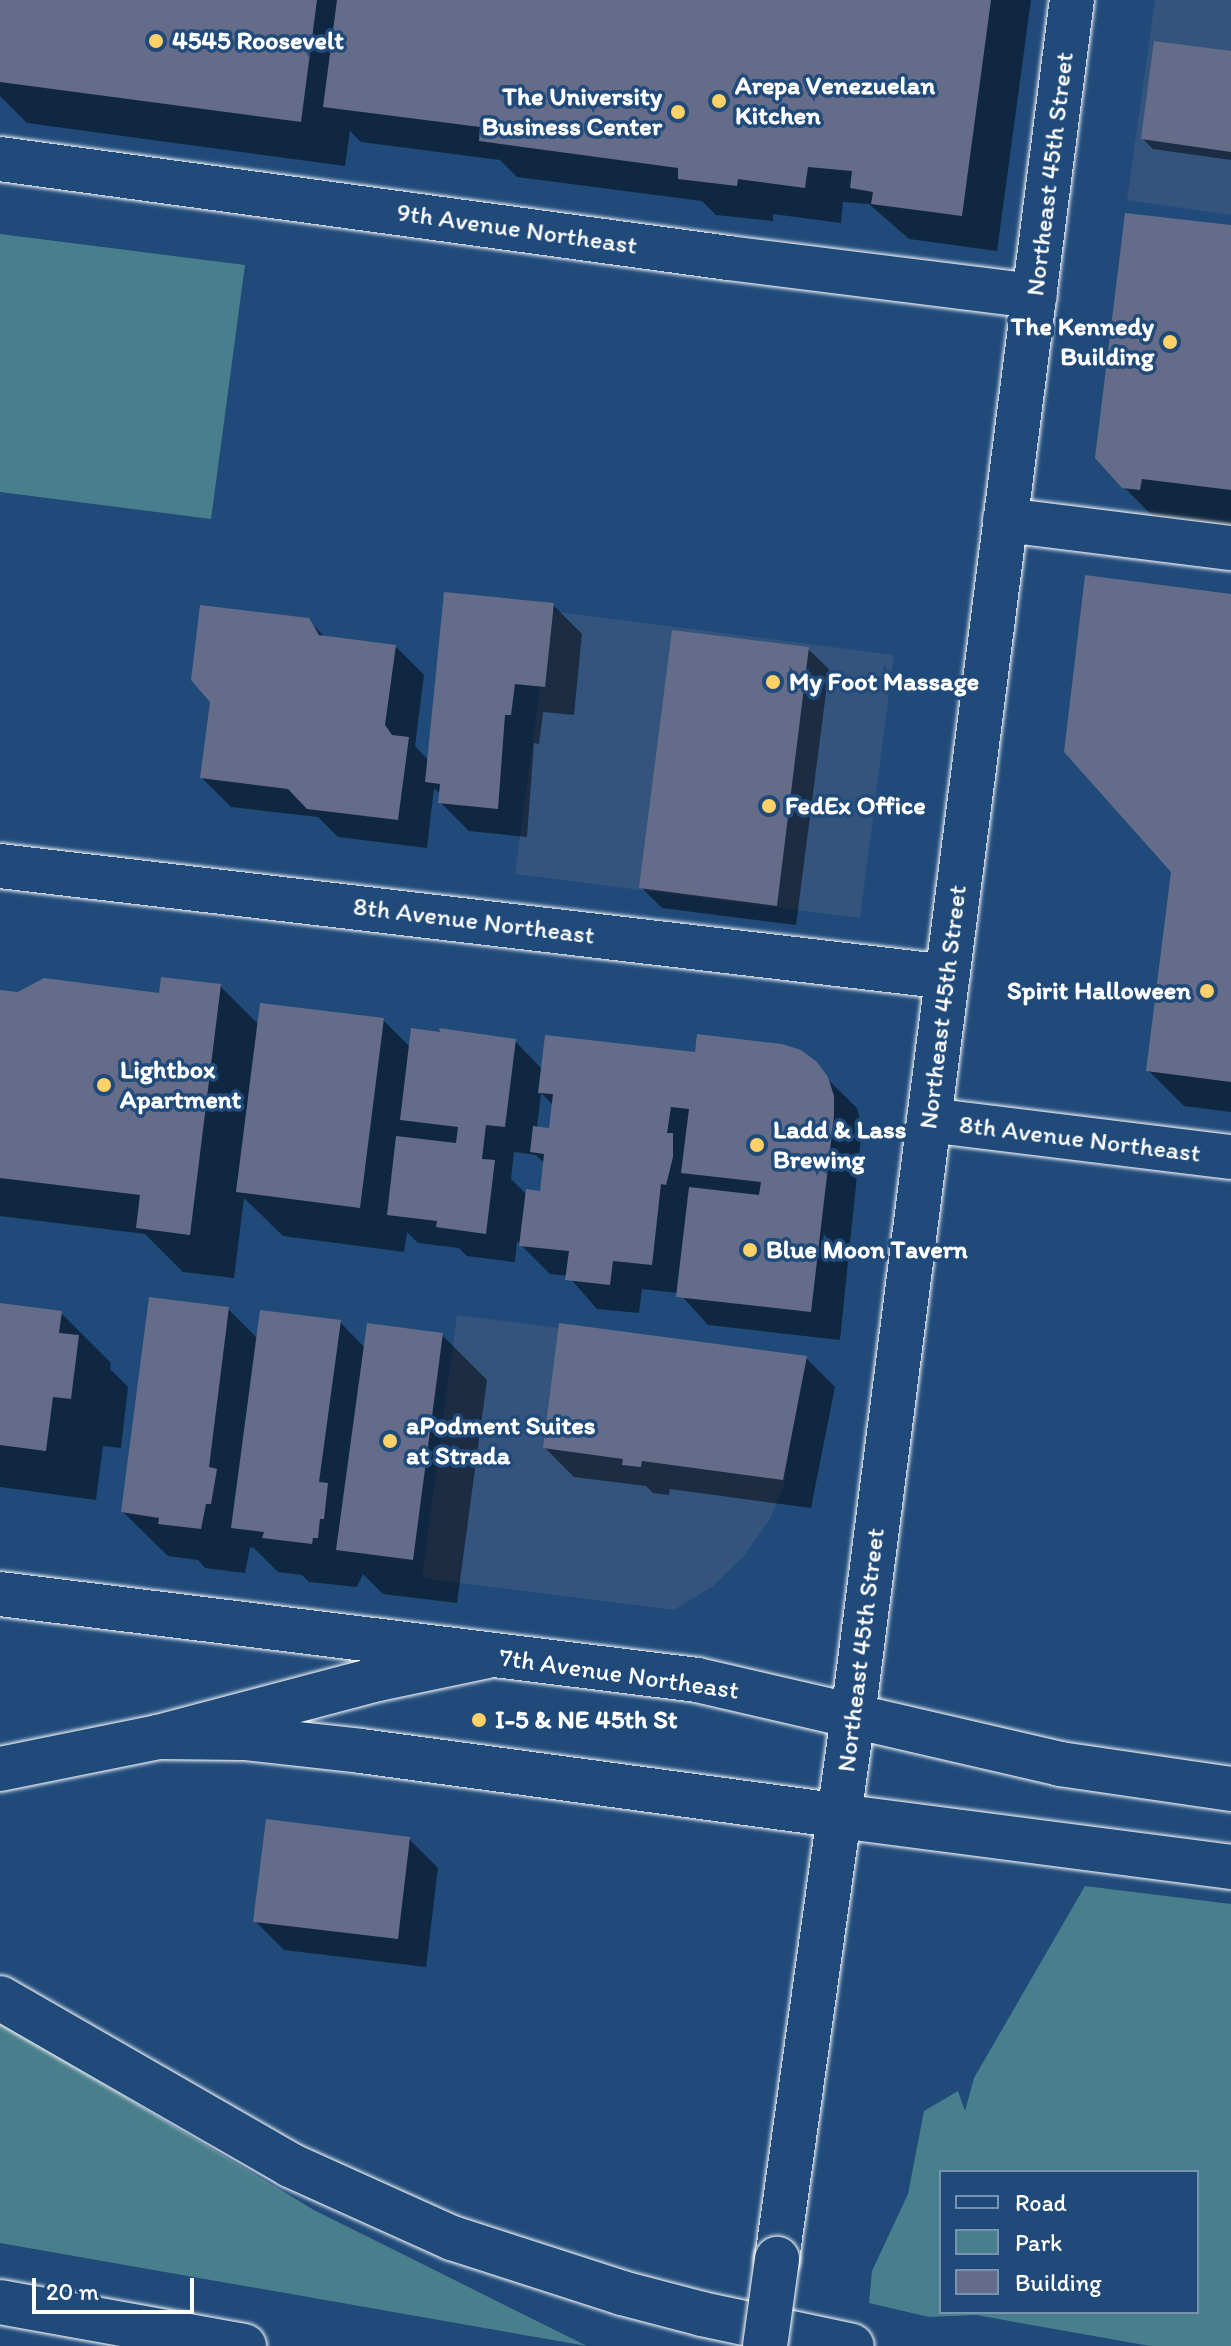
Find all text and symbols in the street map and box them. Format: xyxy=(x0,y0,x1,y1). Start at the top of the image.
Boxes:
place label: 4545 Roosevelt xyxy=(172,25,344,57)
marker: 4545 Roosevelt xyxy=(147,32,165,50)
street label: Northeast 45th Street xyxy=(1020,51,1080,297)
place label: Arepa Venezuelan Kitchen xyxy=(735,70,933,132)
place label: The University Business Center xyxy=(481,81,662,142)
marker: Arepa Venezuelan Kitchen xyxy=(710,92,728,110)
marker: The University Business Center xyxy=(669,103,687,121)
street label: 9th Avenue Northeast xyxy=(395,197,639,261)
place label: The Kennedy Building xyxy=(1011,311,1154,372)
marker: The Kennedy Building xyxy=(1161,333,1179,351)
place label: My Foot Massage xyxy=(789,666,978,698)
marker: My Foot Massage xyxy=(764,673,782,691)
place label: FedEx Office xyxy=(785,790,926,822)
marker: FedEx Office xyxy=(760,797,778,815)
street label: Northeast 45th Street xyxy=(913,884,973,1130)
street label: 8th Avenue Northeast xyxy=(352,891,596,951)
place label: Spirit Halloween xyxy=(1007,975,1191,1007)
marker: Spirit Halloween xyxy=(1198,982,1216,1000)
place label: Lightbox Apartment xyxy=(120,1054,241,1116)
marker: Lightbox Apartment xyxy=(95,1076,113,1094)
street label: 8th Avenue Northeast xyxy=(958,1109,1202,1169)
place label: Ladd & Lass Brewing xyxy=(773,1114,906,1176)
marker: Ladd & Lass Brewing xyxy=(748,1136,766,1154)
place label: Blue Moon Tavern xyxy=(766,1234,965,1266)
marker: Blue Moon Tavern xyxy=(741,1241,759,1259)
place label: aPodment Suites at Strada xyxy=(406,1410,595,1472)
marker: aPodment Suites at Strada xyxy=(381,1432,399,1450)
street label: Northeast 45th Street xyxy=(831,1527,891,1773)
street label: 7th Avenue Northeast xyxy=(498,1642,740,1706)
place label: I-5 & NE 45th St xyxy=(495,1704,678,1736)
marker: I-5 & NE 45th St xyxy=(470,1711,488,1729)
legend xyxy=(939,2170,1199,2314)
text: Road xyxy=(1015,2188,1067,2217)
text: Park xyxy=(1015,2228,1062,2257)
scale bar xyxy=(36,2262,198,2312)
text: Building xyxy=(1015,2268,1102,2297)
text: 20 m xyxy=(46,2277,99,2306)

